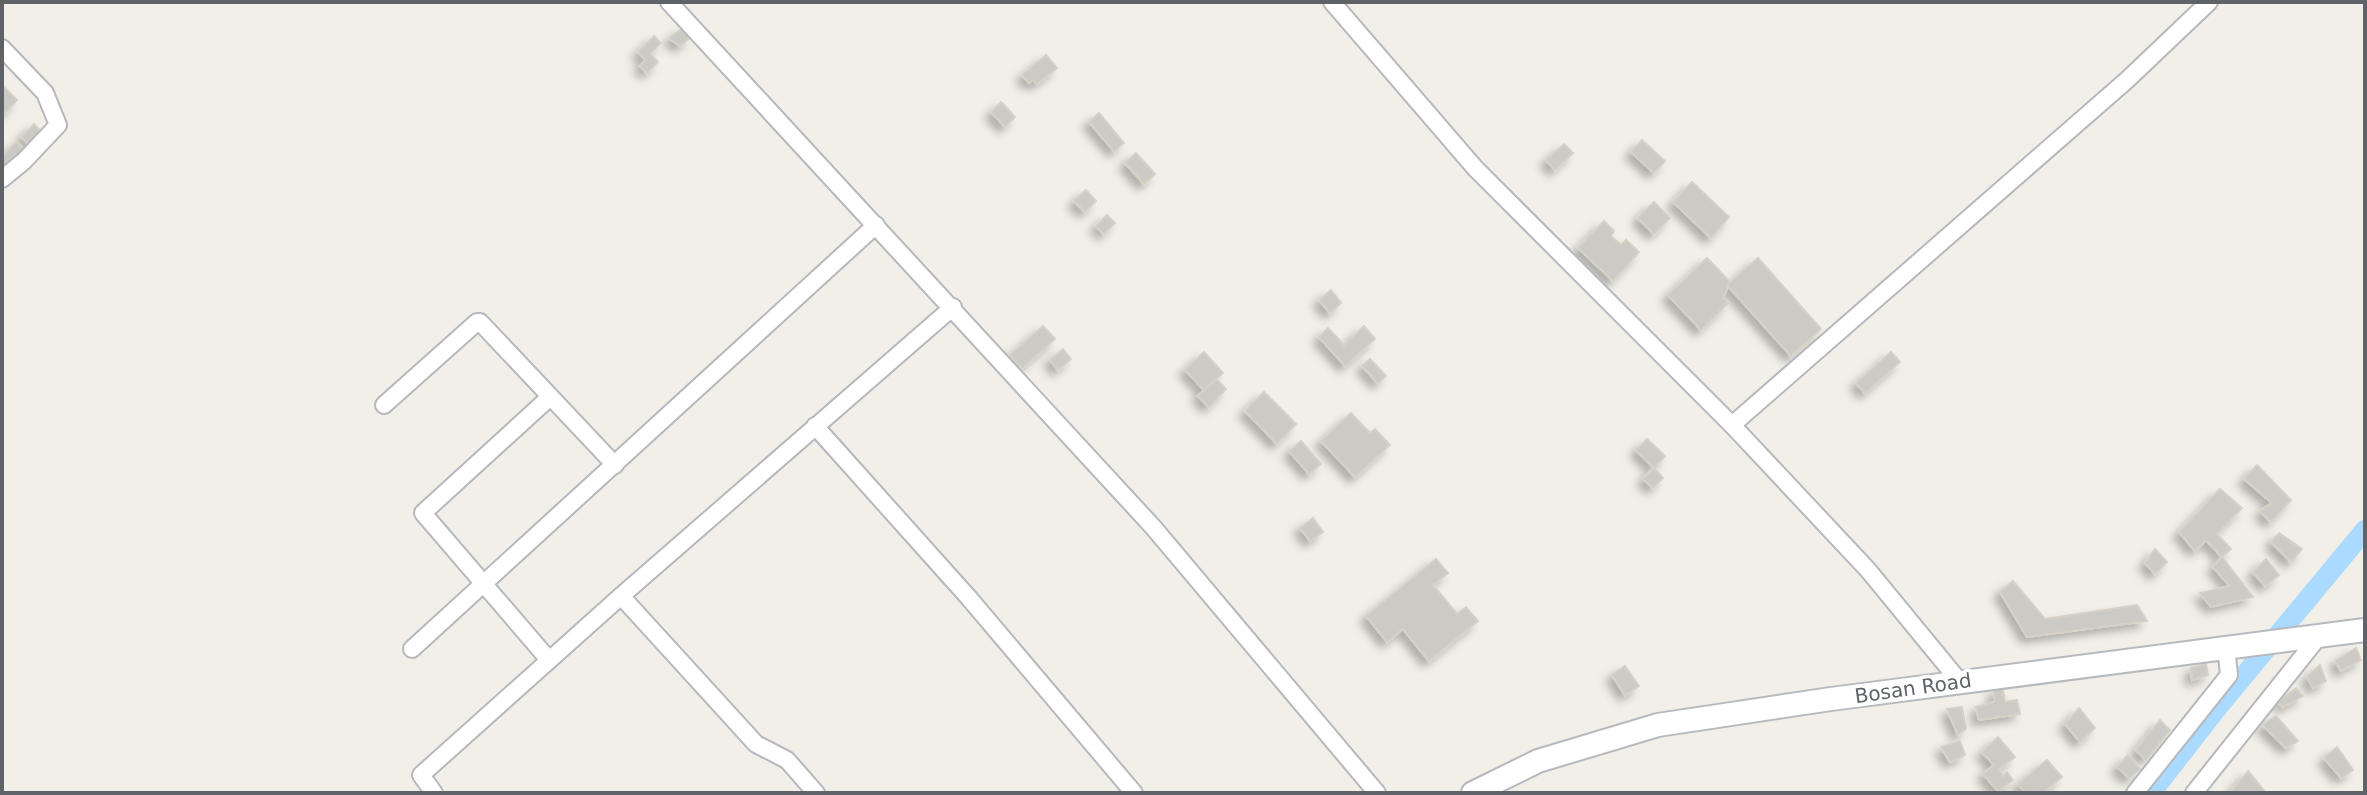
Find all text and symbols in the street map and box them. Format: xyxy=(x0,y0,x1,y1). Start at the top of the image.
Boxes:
street label: Bosan Road xyxy=(1853,668,1973,708)

